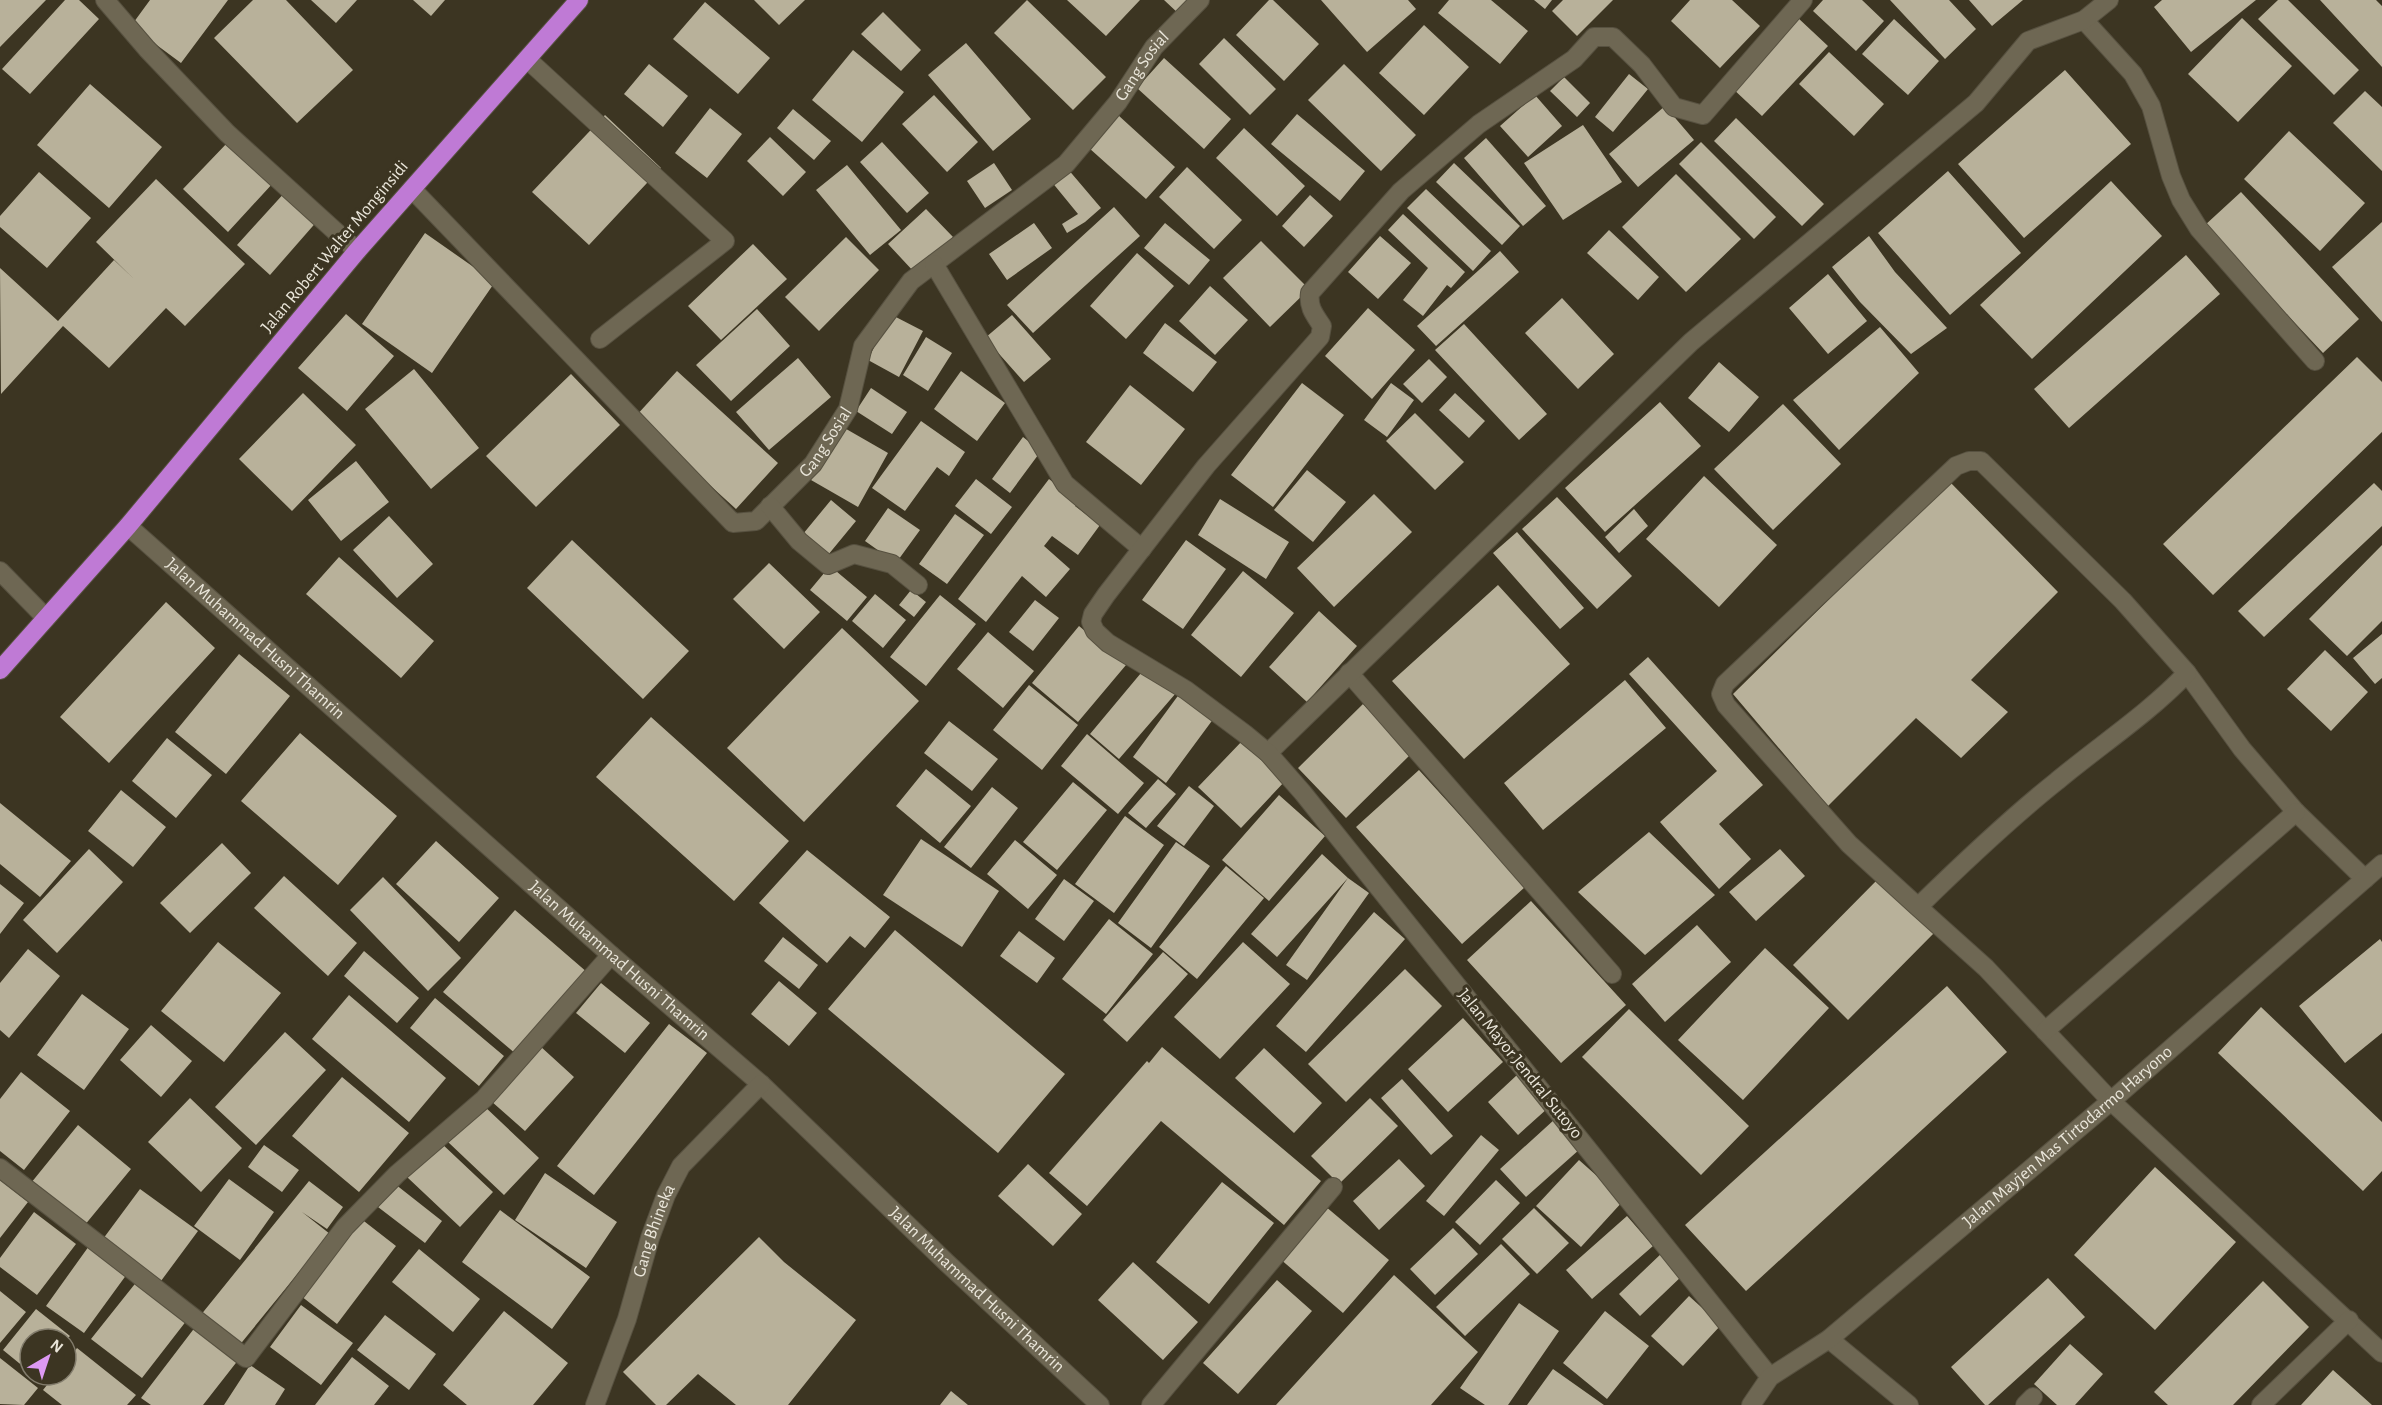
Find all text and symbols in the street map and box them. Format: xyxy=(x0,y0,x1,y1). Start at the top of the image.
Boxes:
street label: Gang Sosial xyxy=(1112,28,1173,105)
street label: Jalan Robert Walter Monginsidi xyxy=(258,158,412,336)
street label: Gang Sosial xyxy=(796,404,856,481)
street label: Jalan Muhammad Husni Thamrin xyxy=(162,555,348,723)
street label: Jalan Muhammad Husni Thamrin xyxy=(525,878,713,1044)
street label: Jalan Mayor Jendral Sutoyo xyxy=(1454,986,1586,1142)
street label: Jalan Mayjen Mas Tirtodarmo Haryono xyxy=(1960,1042,2176,1231)
street label: Gang Bhineka xyxy=(630,1181,679,1279)
street label: Jalan Muhammad Husni Thamrin xyxy=(886,1204,1068,1376)
north arrow xyxy=(18,1327,78,1387)
text: N xyxy=(47,1336,66,1356)

